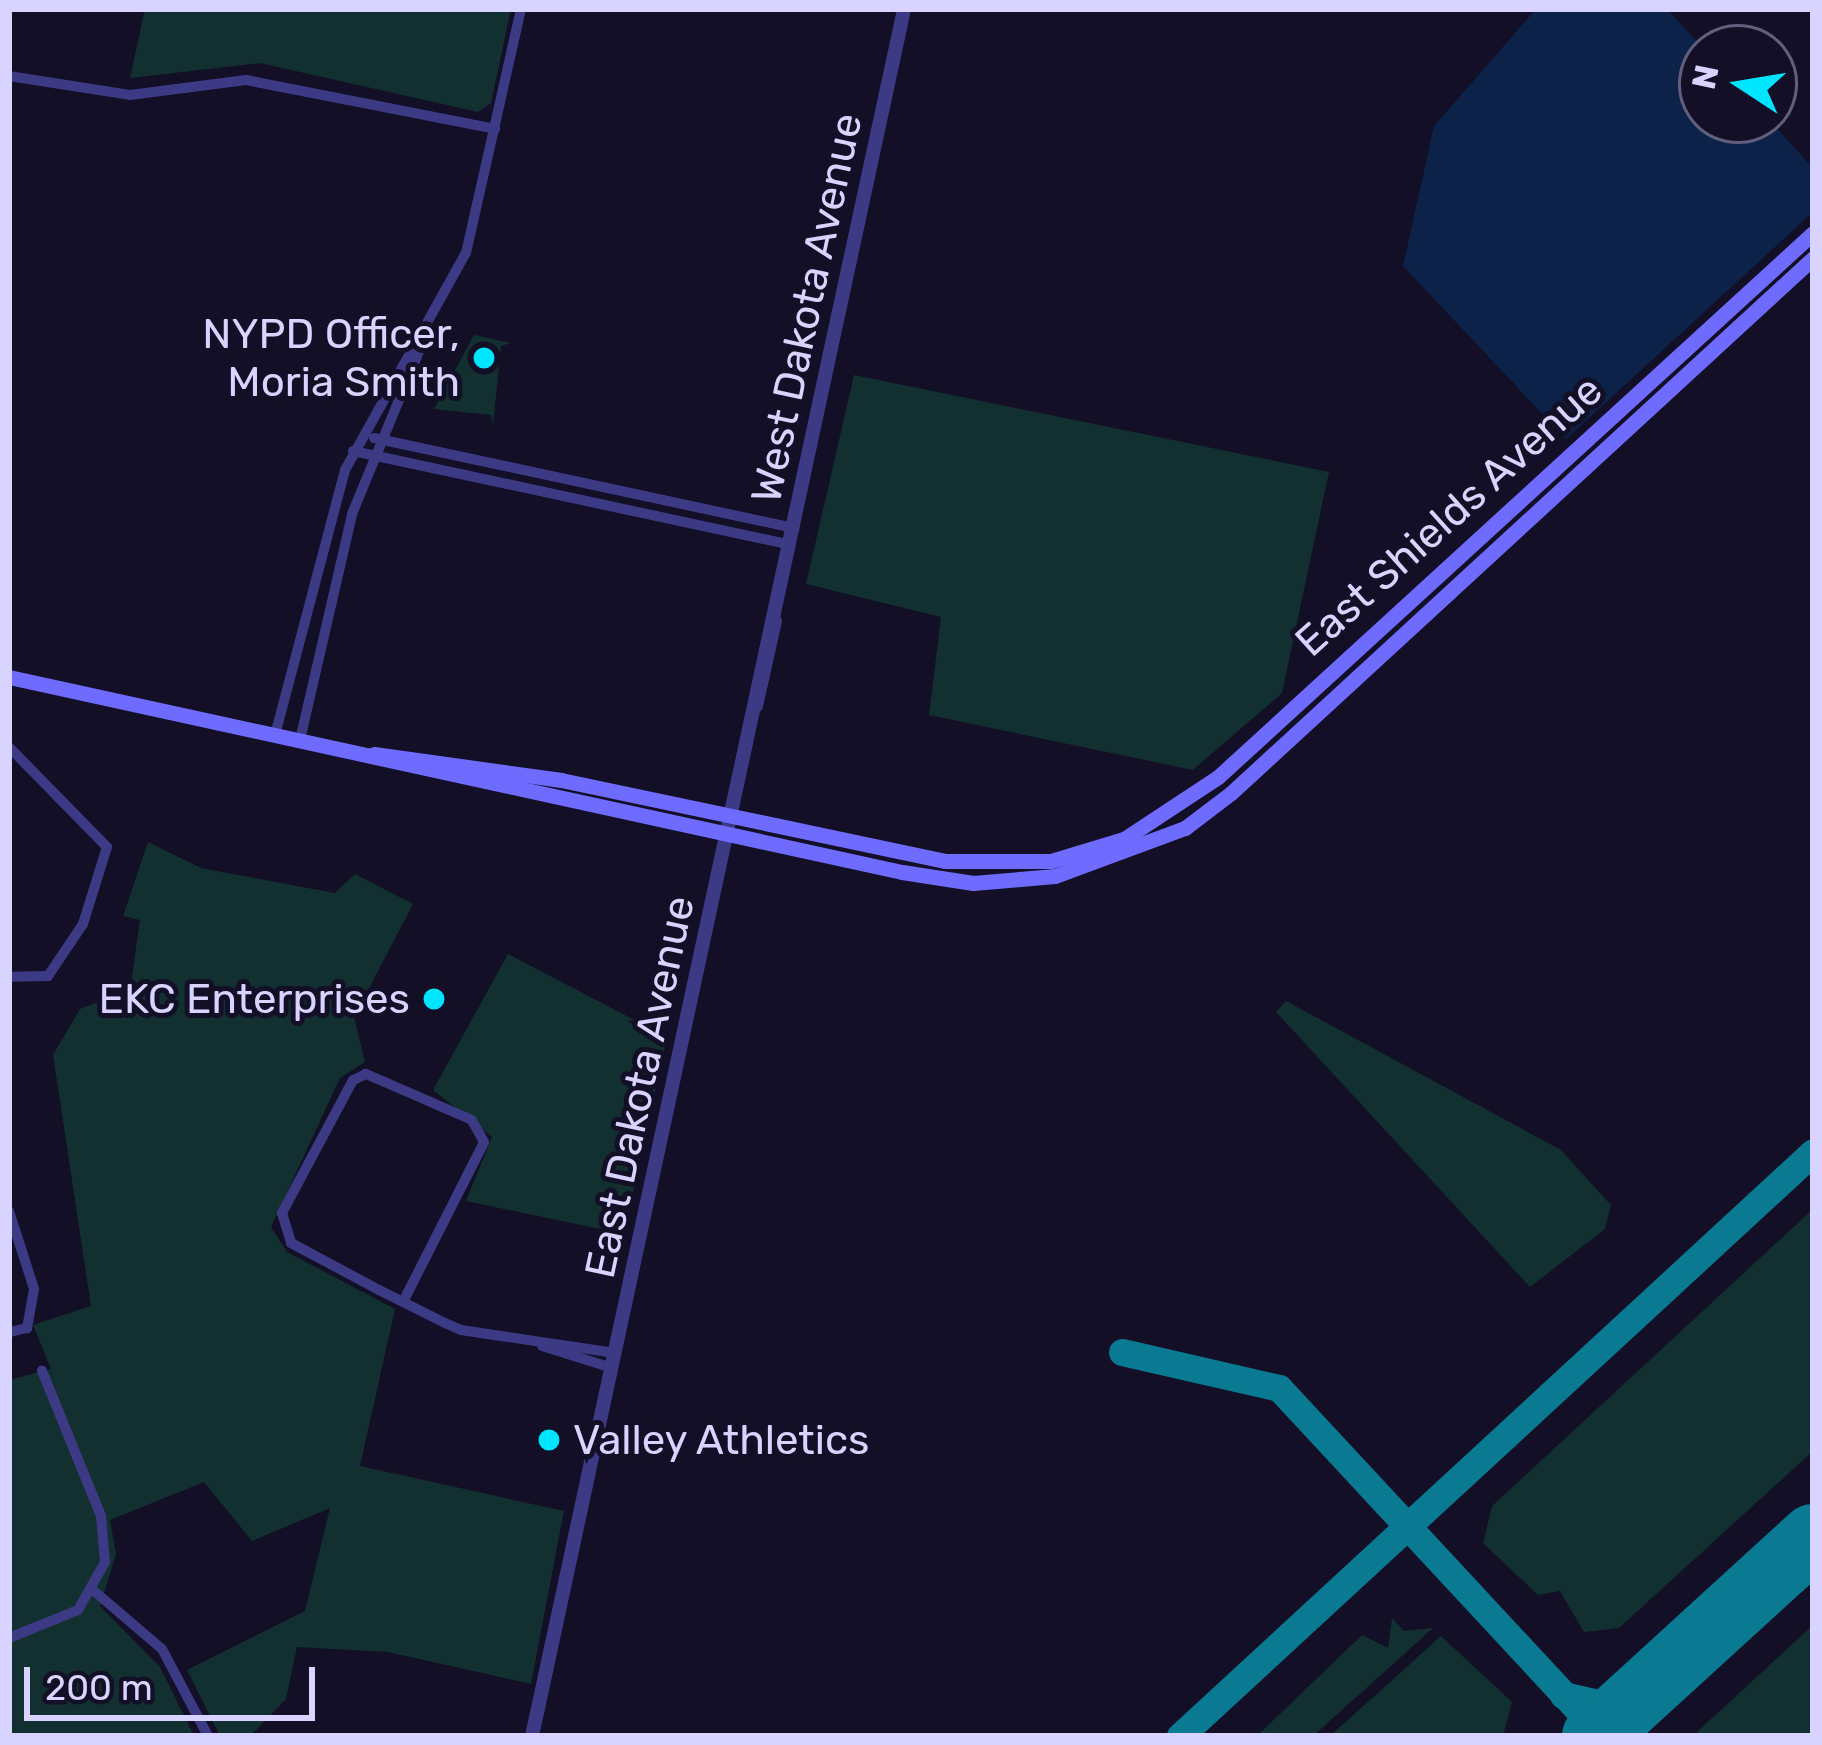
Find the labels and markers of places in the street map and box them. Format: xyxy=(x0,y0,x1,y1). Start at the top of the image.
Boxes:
place label: NYPD Officer, Moria Smith xyxy=(202,309,460,407)
marker: NYPD Officer, Moria Smith xyxy=(471,345,497,371)
place label: EKC Enterprises xyxy=(99,974,410,1024)
marker: EKC Enterprises xyxy=(421,986,447,1012)
place label: Valley Athletics xyxy=(573,1415,872,1465)
marker: Valley Athletics xyxy=(536,1427,562,1453)

